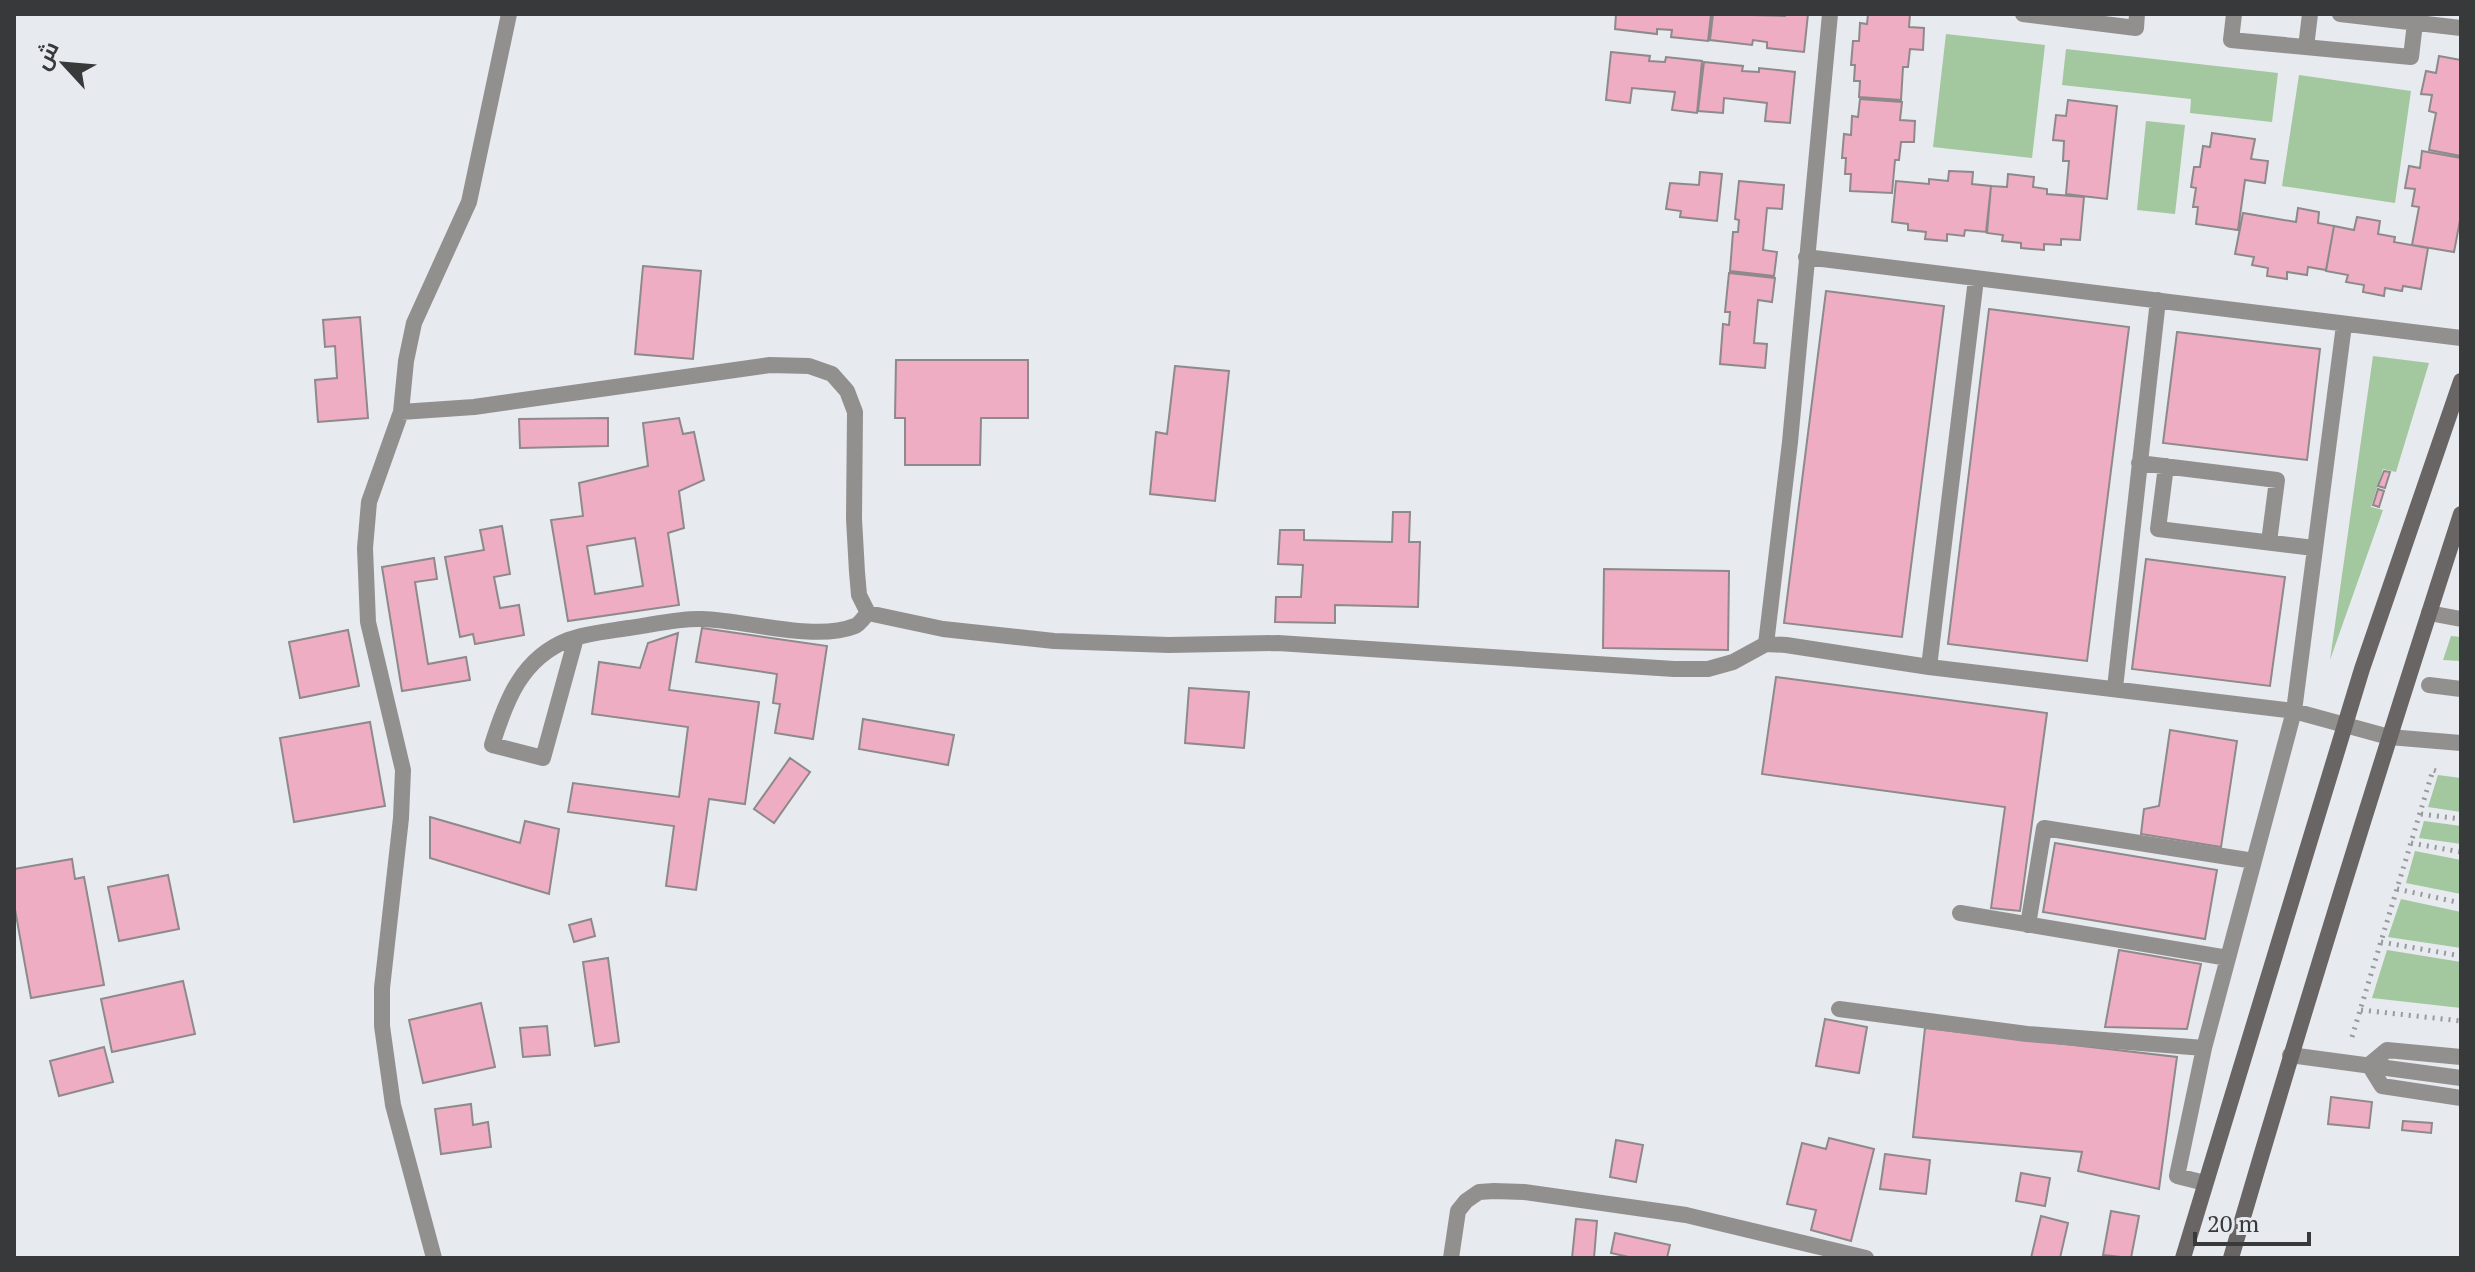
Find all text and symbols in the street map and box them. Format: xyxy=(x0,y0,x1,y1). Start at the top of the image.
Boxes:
north arrow xyxy=(24,24,104,104)
text: ش xyxy=(26,36,65,74)
scale bar xyxy=(2195,1196,2309,1246)
text: 20 m xyxy=(2207,1207,2259,1239)

